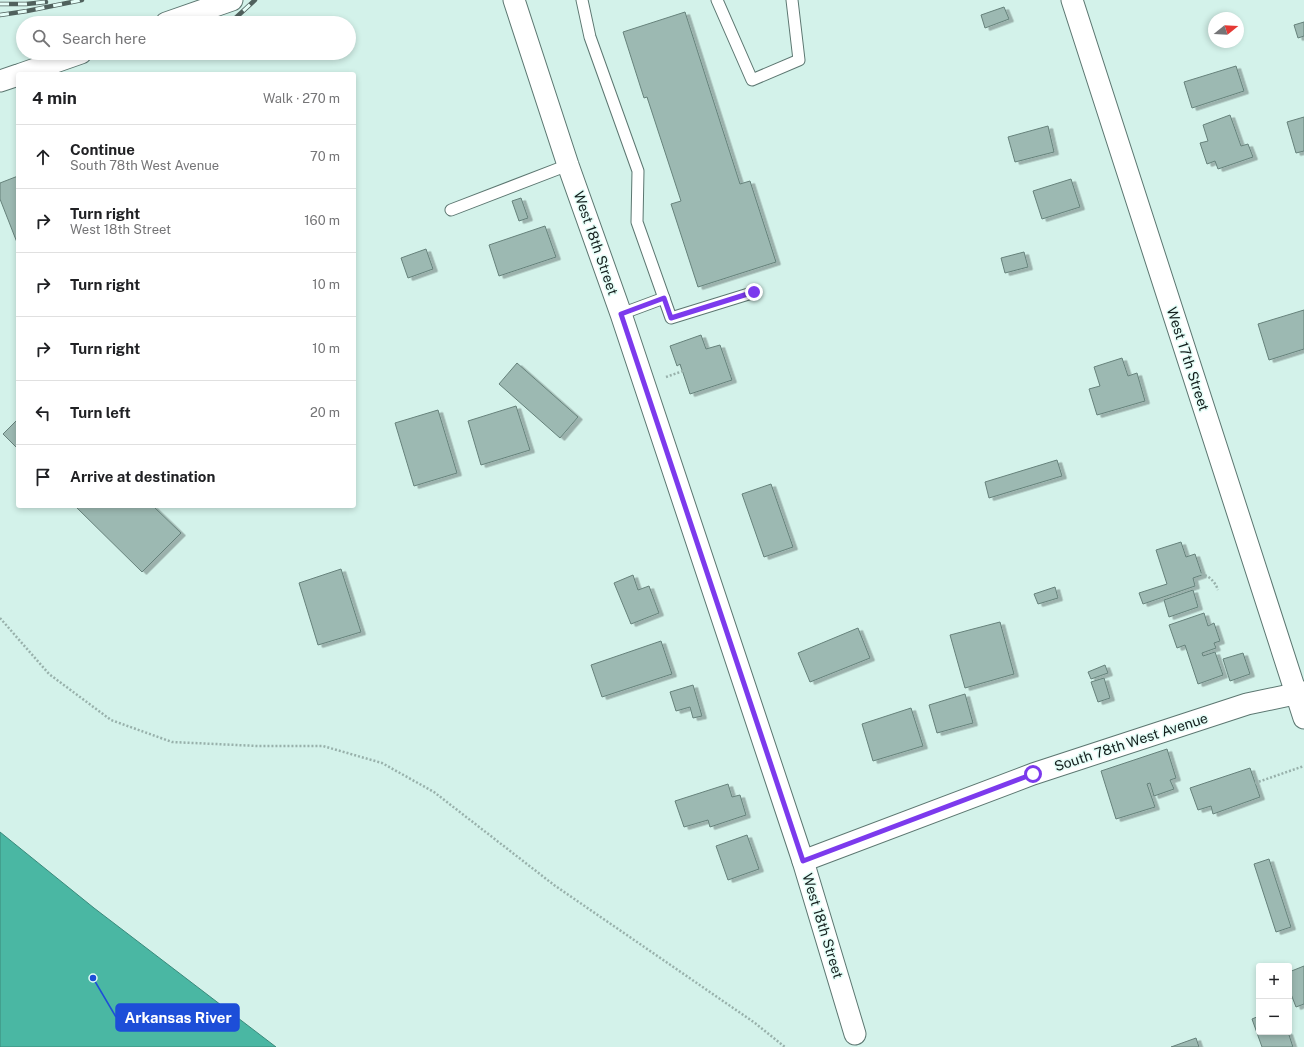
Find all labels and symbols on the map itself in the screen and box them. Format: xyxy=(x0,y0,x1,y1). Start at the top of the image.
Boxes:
north arrow xyxy=(1208,12,1244,48)
street label: West 18th Street xyxy=(571,189,621,297)
route end xyxy=(745,283,763,301)
street label: West 17th Street xyxy=(1164,305,1212,413)
street label: South 78th West Avenue xyxy=(1052,710,1210,774)
route start xyxy=(1024,765,1042,783)
street label: West 18th Street xyxy=(799,872,847,980)
callout: Arkansas River xyxy=(116,1004,239,1031)
text: Arkansas River xyxy=(124,1009,232,1026)

